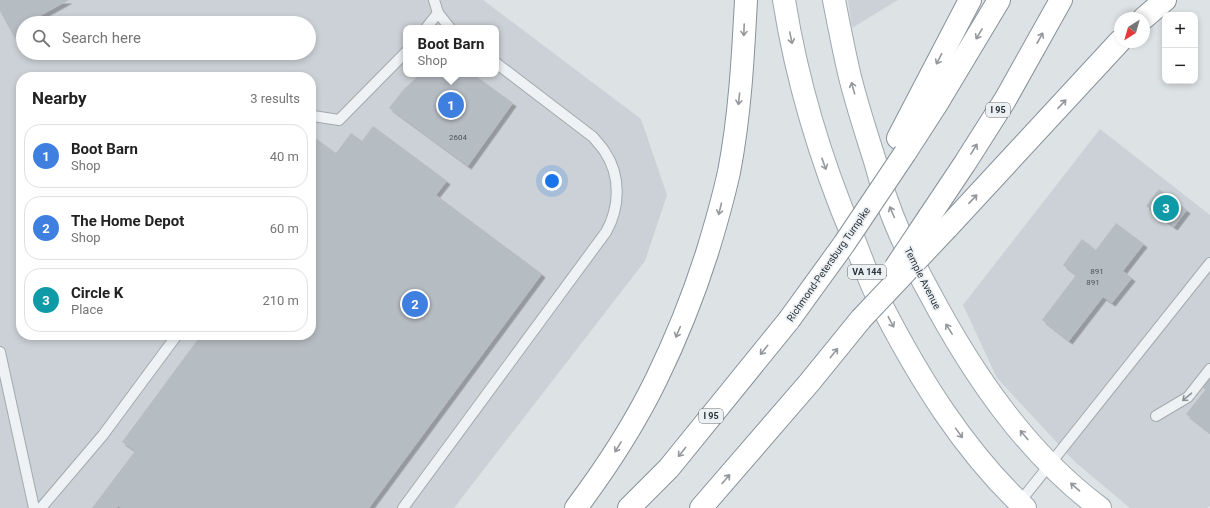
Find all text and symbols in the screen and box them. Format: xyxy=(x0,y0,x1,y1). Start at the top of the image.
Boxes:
north arrow xyxy=(1114,12,1150,48)
map controls xyxy=(1162,12,1198,84)
button: + xyxy=(1162,12,1198,48)
search box xyxy=(16,16,316,60)
one-way arrow xyxy=(741,23,748,36)
popup xyxy=(403,25,499,77)
icon: search xyxy=(30,27,52,49)
one-way arrow xyxy=(975,28,983,40)
text: Search here xyxy=(62,29,141,47)
one-way arrow xyxy=(787,31,795,44)
one-way arrow xyxy=(1037,32,1045,44)
text: Boot Barn xyxy=(418,35,484,53)
button: − xyxy=(1162,48,1198,84)
text: Shop xyxy=(418,53,447,68)
one-way arrow xyxy=(935,53,942,65)
one-way arrow xyxy=(849,82,856,95)
text: Nearby xyxy=(32,88,87,108)
pin: 1 xyxy=(438,90,464,120)
text: 3 results xyxy=(250,91,300,106)
one-way arrow xyxy=(735,92,743,105)
one-way arrow xyxy=(1057,98,1066,109)
road number: I 95 xyxy=(986,103,1010,117)
house number: 2604 xyxy=(449,133,467,142)
text: Boot Barn xyxy=(71,140,138,158)
one-way arrow xyxy=(970,143,978,155)
text: 1 xyxy=(42,149,50,164)
text: 40 m xyxy=(270,149,299,164)
one-way arrow xyxy=(821,157,829,169)
text: Shop xyxy=(71,158,101,173)
your location xyxy=(542,171,562,191)
pin: 3 xyxy=(1153,193,1179,223)
one-way arrow xyxy=(969,194,978,204)
one-way arrow xyxy=(715,202,723,215)
street label: Richmond-Petersburg Turnpike xyxy=(785,205,872,324)
one-way arrow xyxy=(888,207,895,219)
text: The Home Depot xyxy=(71,212,184,230)
text: 2 xyxy=(42,221,50,236)
text: 60 m xyxy=(270,221,299,236)
text: Shop xyxy=(71,230,101,245)
street label: Temple Avenue xyxy=(902,245,943,311)
road number: VA 144 xyxy=(848,265,886,279)
house number: 891 xyxy=(1090,267,1104,276)
house number: 891 xyxy=(1086,278,1100,287)
text: Circle K xyxy=(71,284,123,302)
pin: 2 xyxy=(402,289,428,319)
text: 3 xyxy=(42,293,50,308)
text: 210 m xyxy=(262,293,299,308)
text: Place xyxy=(71,302,103,317)
one-way arrow xyxy=(887,316,895,328)
one-way arrow xyxy=(945,323,953,335)
one-way arrow xyxy=(673,326,681,338)
one-way arrow xyxy=(760,345,769,356)
one-way arrow xyxy=(829,347,838,358)
one-way arrow xyxy=(1181,392,1192,401)
road number: I 95 xyxy=(699,409,723,423)
one-way arrow xyxy=(955,427,963,438)
one-way arrow xyxy=(1019,430,1028,440)
one-way arrow xyxy=(613,441,621,453)
one-way arrow xyxy=(678,446,687,457)
one-way arrow xyxy=(722,473,731,484)
one-way arrow xyxy=(1069,482,1080,491)

